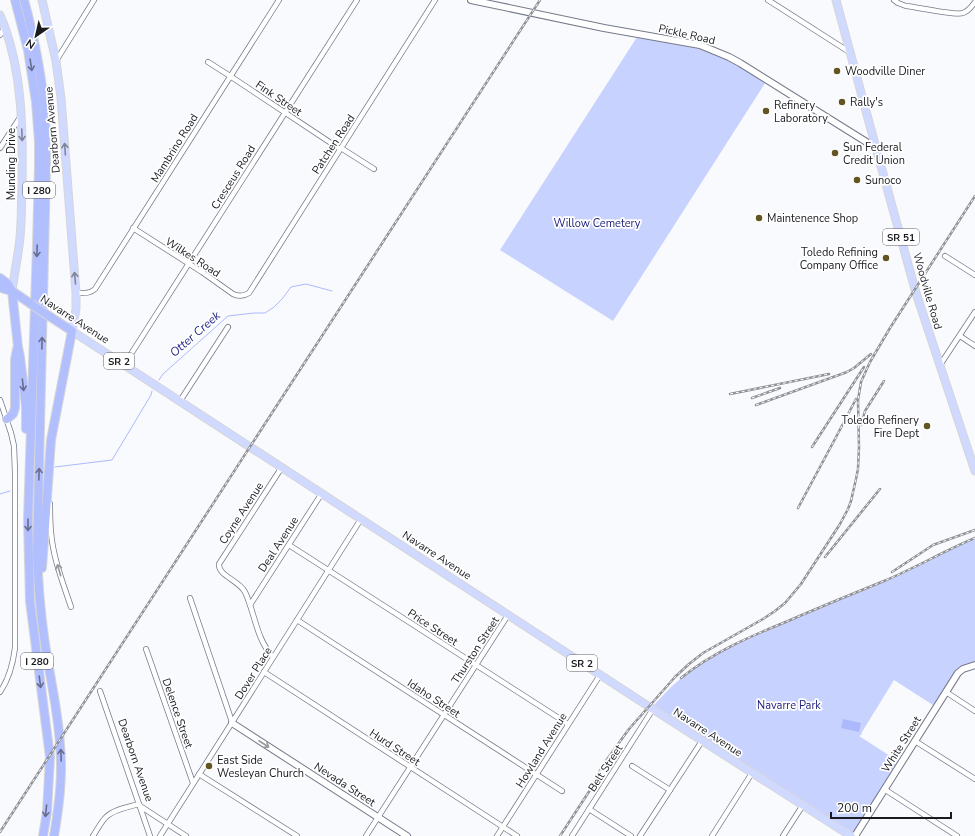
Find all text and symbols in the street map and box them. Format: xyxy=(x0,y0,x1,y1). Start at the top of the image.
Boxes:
north arrow xyxy=(16,16,56,56)
street label: Pickle Road xyxy=(657,21,717,48)
text: N xyxy=(23,35,38,52)
one-way arrow xyxy=(27,58,35,71)
place label: Woodville Diner xyxy=(845,64,925,79)
marker: Woodville Diner xyxy=(832,66,842,76)
street label: Fink Street xyxy=(252,77,305,120)
street label: Dearborn Avenue xyxy=(41,86,64,174)
place label: Rally's xyxy=(850,95,883,110)
marker: Rally's xyxy=(837,97,847,107)
place label: Refinery Laboratory xyxy=(774,98,828,126)
marker: Refinery Laboratory xyxy=(761,106,771,116)
street label: Mambrino Road xyxy=(147,111,202,185)
street label: Patchen Road xyxy=(309,112,358,177)
street label: Munding Drive xyxy=(4,128,19,200)
one-way arrow xyxy=(18,128,26,141)
place label: Sun Federal Credit Union xyxy=(843,140,905,168)
street label: Cresceus Road xyxy=(208,142,259,212)
one-way arrow xyxy=(61,143,68,156)
marker: Sun Federal Credit Union xyxy=(830,148,840,158)
place label: Sunoco xyxy=(865,173,901,188)
marker: Sunoco xyxy=(852,175,862,185)
road number: I 280 xyxy=(23,182,55,198)
place label: Maintenence Shop xyxy=(767,211,858,226)
marker: Maintenence Shop xyxy=(754,213,764,223)
park label: Willow Cemetery xyxy=(554,216,641,231)
road number: SR 51 xyxy=(883,229,919,245)
street label: Wilkes Road xyxy=(162,234,223,281)
one-way arrow xyxy=(33,244,41,257)
place label: Toledo Refining Company Office xyxy=(800,245,878,273)
street label: Woodville Road xyxy=(909,251,946,331)
marker: Toledo Refining Company Office xyxy=(881,253,891,263)
one-way arrow xyxy=(71,272,78,285)
street label: Navarre Avenue xyxy=(37,292,112,347)
water label: Otter Creek xyxy=(166,307,224,360)
one-way arrow xyxy=(38,337,46,350)
road number: SR 2 xyxy=(104,353,134,369)
one-way arrow xyxy=(20,378,27,391)
place label: Toledo Refinery Fire Dept xyxy=(841,413,919,441)
marker: Toledo Refinery Fire Dept xyxy=(922,421,932,431)
one-way arrow xyxy=(35,468,42,481)
street label: Coyne Avenue xyxy=(216,479,267,547)
street label: Deal Avenue xyxy=(255,513,302,575)
one-way arrow xyxy=(24,518,32,531)
street label: Navarre Avenue xyxy=(399,528,474,583)
one-way arrow xyxy=(55,564,62,577)
street label: Price Street xyxy=(405,606,461,649)
street label: Thurston Street xyxy=(448,614,503,687)
street label: Dover Place xyxy=(231,644,276,702)
road number: I 280 xyxy=(21,653,53,669)
road number: SR 2 xyxy=(567,655,597,671)
one-way arrow xyxy=(36,675,44,688)
street label: Delence Street xyxy=(159,676,197,750)
street label: Idaho Street xyxy=(404,676,463,721)
park label: Navarre Park xyxy=(757,698,821,713)
street label: Navarre Avenue xyxy=(670,705,745,760)
street label: Howland Avenue xyxy=(512,710,571,791)
street label: White Street xyxy=(878,713,925,775)
street label: Dearborn Avenue xyxy=(114,717,157,804)
street label: Hurd Street xyxy=(366,725,423,769)
one-way arrow xyxy=(258,740,269,748)
street label: Belt Street xyxy=(585,742,626,795)
one-way arrow xyxy=(57,749,65,762)
place label: East Side Wesleyan Church xyxy=(217,753,304,781)
street label: Nevada Street xyxy=(311,759,378,810)
marker: East Side Wesleyan Church xyxy=(204,761,214,771)
scale bar xyxy=(831,794,951,820)
text: 200 m xyxy=(837,800,872,816)
one-way arrow xyxy=(43,804,50,817)

